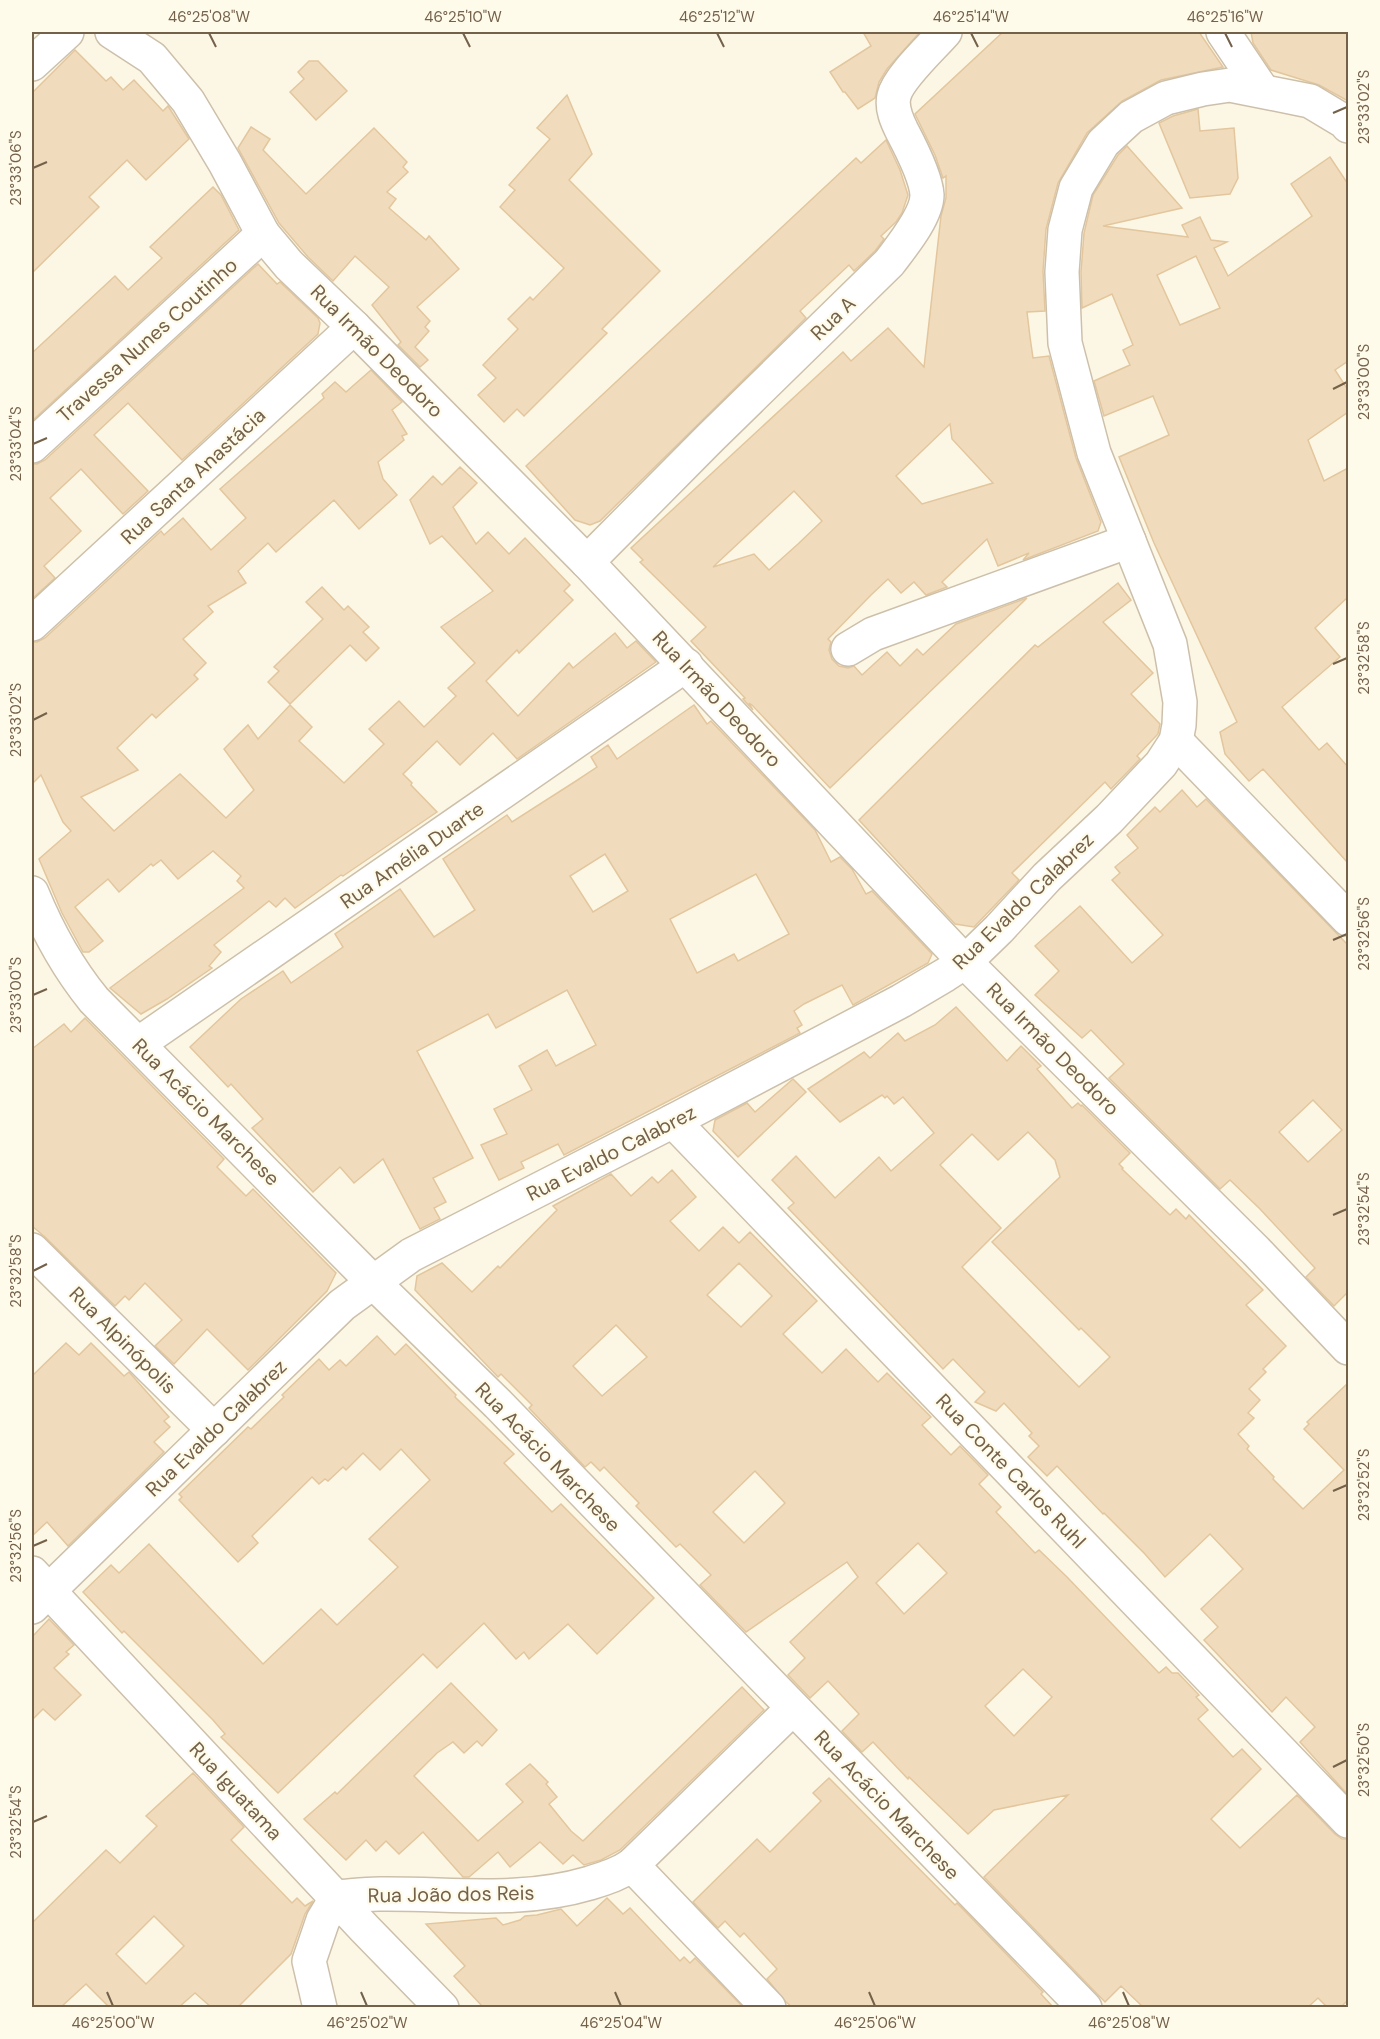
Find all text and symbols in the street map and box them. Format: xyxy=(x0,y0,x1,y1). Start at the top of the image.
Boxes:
text: 46°25'08"W xyxy=(168,7,250,27)
text: 46°25'10"W xyxy=(424,7,502,27)
text: 46°25'12"W xyxy=(679,7,755,27)
text: 46°25'14"W xyxy=(933,7,1010,27)
text: 46°25'16"W xyxy=(1187,7,1264,27)
text: 23°33'02"S xyxy=(1354,69,1374,144)
text: 23°33'06"S xyxy=(6,130,26,206)
street label: Travessa Nunes Coutinho xyxy=(51,252,243,428)
street label: Rua Irmão Deodoro xyxy=(305,279,449,423)
street label: Rua A xyxy=(805,290,861,346)
text: 23°33'00"S xyxy=(1354,344,1374,420)
street label: Rua Santa Anastácia xyxy=(115,402,271,550)
text: 23°33'04"S xyxy=(6,406,26,482)
text: 23°32'58"S xyxy=(1354,621,1374,695)
street label: Rua Irmão Deodoro xyxy=(647,625,787,773)
text: 23°33'02"S xyxy=(6,682,26,757)
street label: Rua Amélia Duarte xyxy=(335,796,489,914)
street label: Rua Evaldo Calabrez xyxy=(947,827,1099,975)
text: 23°32'56"S xyxy=(1354,897,1374,971)
text: 23°33'00"S xyxy=(6,957,26,1033)
street label: Rua Irmão Deodoro xyxy=(981,977,1125,1121)
street label: Rua Acácio Marchese xyxy=(127,1033,285,1191)
street label: Rua Evaldo Calabrez xyxy=(522,1099,700,1207)
text: 23°32'54"S xyxy=(1354,1172,1374,1246)
text: 23°32'58"S xyxy=(6,1234,26,1308)
street label: Rua Alpinópolis xyxy=(64,1281,182,1399)
street label: Rua Evaldo Calabrez xyxy=(140,1354,292,1502)
street label: Rua Acácio Marchese xyxy=(470,1377,626,1537)
street label: Rua Conte Carlos Ruhl xyxy=(930,1388,1092,1554)
text: 23°32'52"S xyxy=(1354,1448,1374,1521)
text: 23°32'56"S xyxy=(6,1509,26,1583)
text: 23°32'50"S xyxy=(1354,1722,1374,1797)
street label: Rua Acácio Marchese xyxy=(809,1725,965,1885)
street label: Rua Iguatama xyxy=(184,1736,288,1846)
text: 23°32'54"S xyxy=(6,1785,26,1859)
street label: Rua João dos Reis xyxy=(367,1880,535,1908)
text: 46°25'00"W xyxy=(72,2013,155,2033)
text: 46°25'02"W xyxy=(326,2013,408,2033)
text: 46°25'04"W xyxy=(580,2013,662,2033)
text: 46°25'06"W xyxy=(834,2013,917,2033)
text: 46°25'08"W xyxy=(1088,2013,1170,2033)

